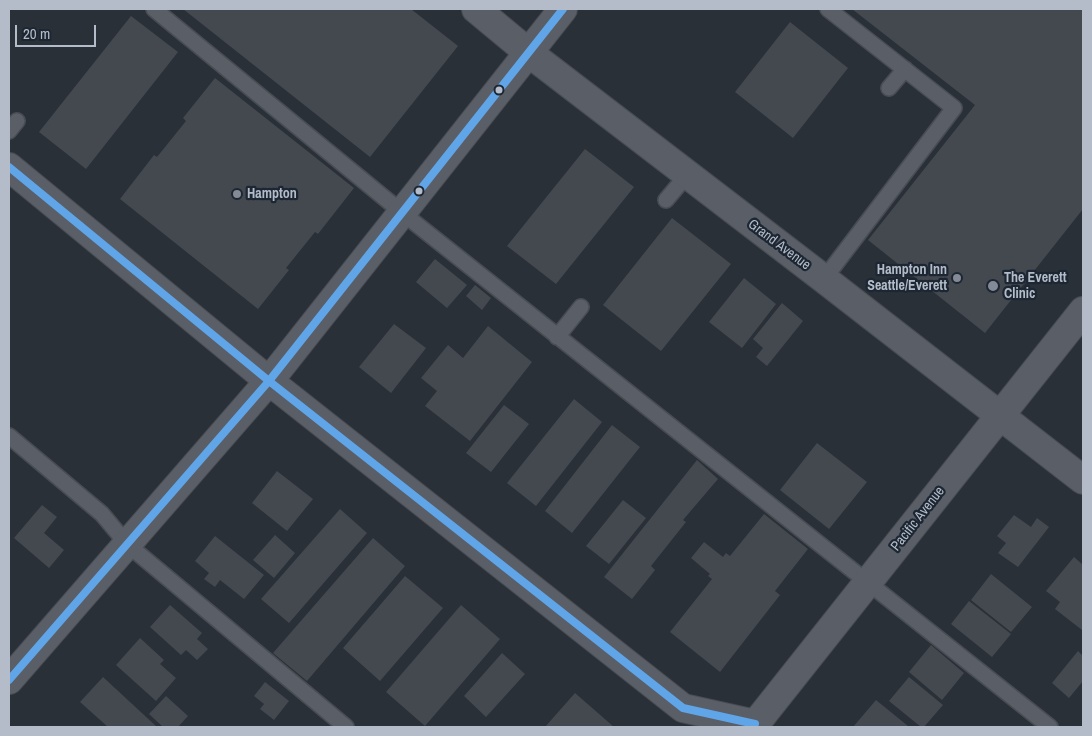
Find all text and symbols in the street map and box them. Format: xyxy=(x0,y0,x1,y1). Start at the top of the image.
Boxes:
scale bar xyxy=(18,15,99,47)
text: 20 m xyxy=(23,23,50,44)
unlabelled marker xyxy=(494,85,504,95)
place label: Hampton xyxy=(247,186,297,202)
unlabelled marker xyxy=(414,186,424,196)
marker: Hampton xyxy=(231,188,243,200)
street label: Grand Avenue xyxy=(744,216,814,274)
place label: Hampton Inn Seattle/Everett xyxy=(867,262,947,294)
place label: The Everett Clinic xyxy=(1004,270,1067,302)
marker: Hampton Inn Seattle/Everett xyxy=(951,272,963,284)
marker: The Everett Clinic xyxy=(986,279,1000,293)
street label: Pacific Avenue xyxy=(888,483,948,555)

